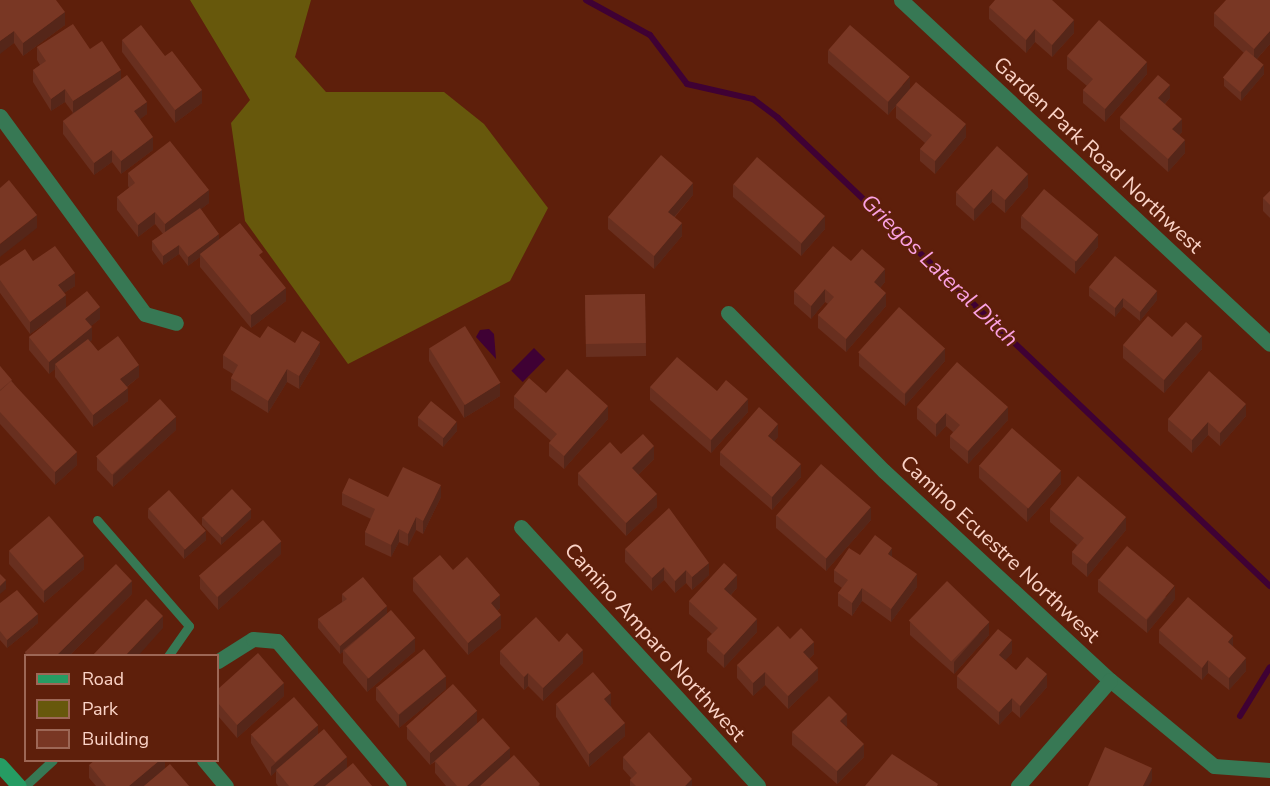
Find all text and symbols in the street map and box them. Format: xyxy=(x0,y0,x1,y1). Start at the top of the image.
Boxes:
street label: Garden Park Road Northwest xyxy=(988,51,1208,259)
water label: Griegos Lateral Ditch xyxy=(855,189,1023,353)
street label: Camino Ecuestre Northwest xyxy=(895,450,1105,648)
street label: Camino Amparo Northwest xyxy=(559,538,751,746)
legend xyxy=(24,654,219,762)
text: Road xyxy=(82,667,124,691)
text: Park xyxy=(82,697,118,721)
text: Building xyxy=(82,727,149,751)

